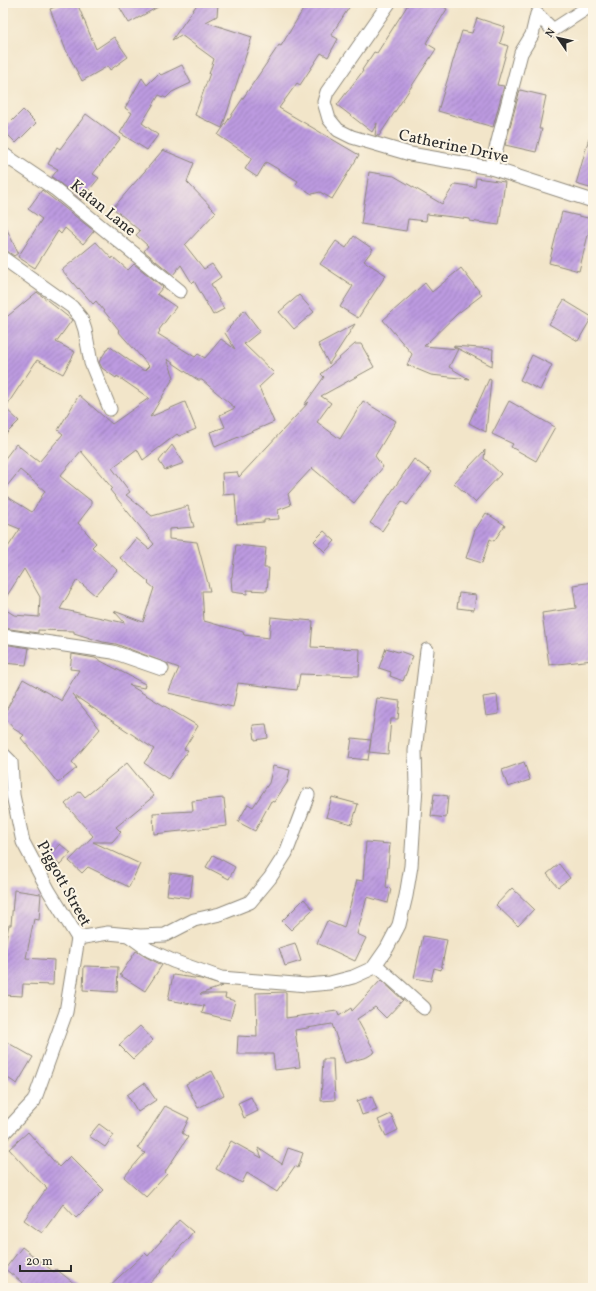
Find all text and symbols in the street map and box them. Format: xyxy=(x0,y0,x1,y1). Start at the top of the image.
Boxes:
north arrow xyxy=(538,18,578,58)
text: N xyxy=(542,26,559,41)
street label: Catherine Drive xyxy=(397,125,511,169)
street label: Katan Lane xyxy=(65,175,140,242)
street label: Piggott Street xyxy=(31,837,96,931)
scale bar xyxy=(20,1247,71,1273)
text: 20 m xyxy=(26,1254,53,1270)

